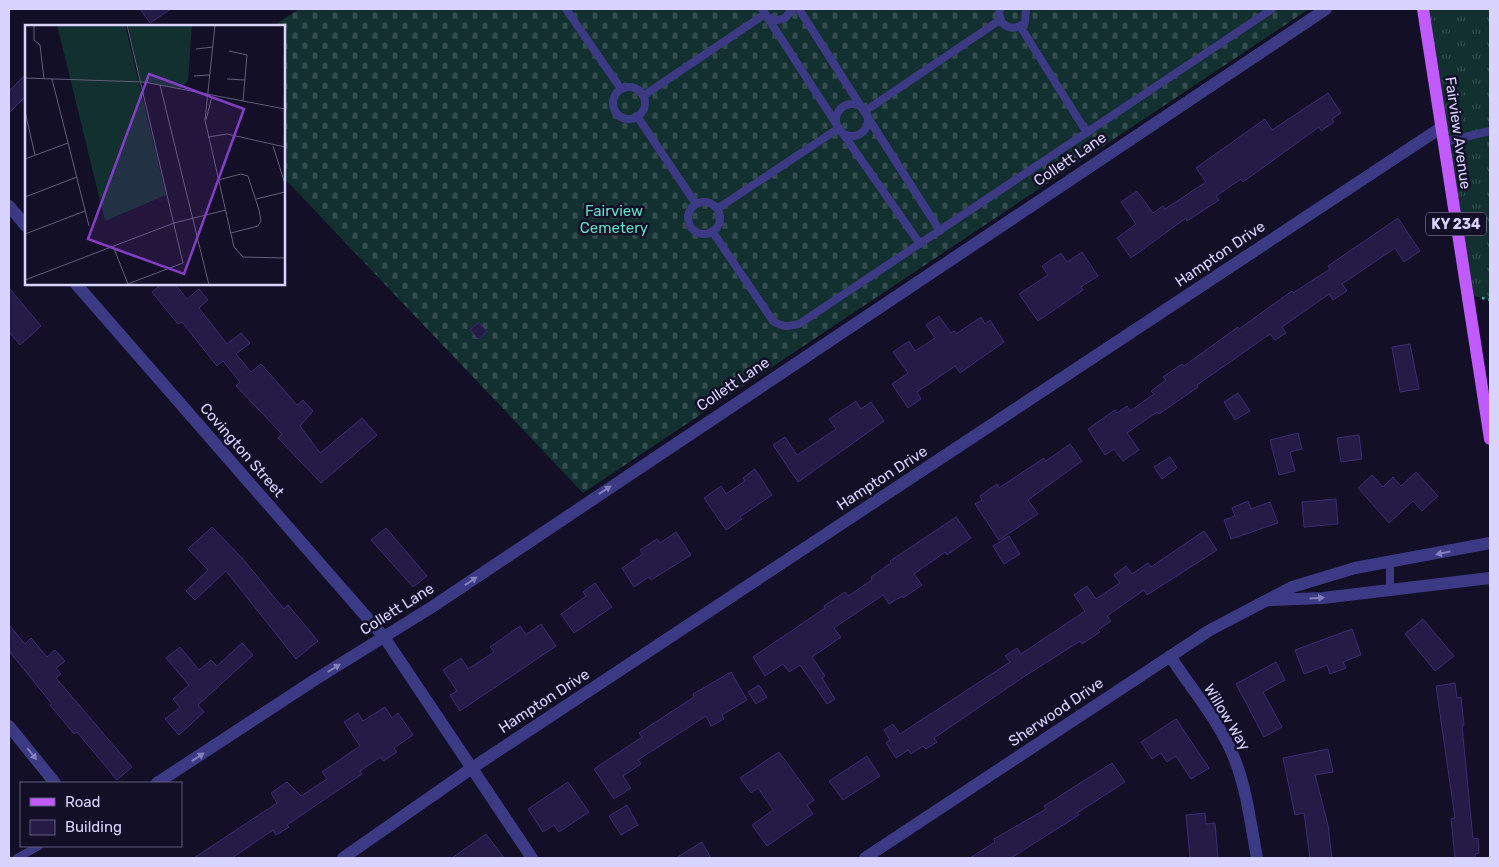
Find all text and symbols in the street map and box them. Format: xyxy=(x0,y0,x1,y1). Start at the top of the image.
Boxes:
inset map xyxy=(25,25,285,285)
street label: Fairview Avenue xyxy=(1441,76,1475,190)
street label: Collett Lane xyxy=(1030,128,1110,190)
park label: Fairview Cemetery xyxy=(580,202,648,237)
road number: KY 234 xyxy=(1426,212,1486,235)
street label: Hampton Drive xyxy=(1172,217,1268,291)
street label: Collett Lane xyxy=(693,353,773,415)
street label: Covington Street xyxy=(196,399,288,501)
street label: Hampton Drive xyxy=(833,442,931,514)
one-way arrow xyxy=(599,485,612,495)
one-way arrow xyxy=(1434,549,1450,557)
one-way arrow xyxy=(464,576,478,586)
street label: Collett Lane xyxy=(357,579,437,639)
one-way arrow xyxy=(1309,594,1325,602)
one-way arrow xyxy=(327,664,340,673)
street label: Hampton Drive xyxy=(495,665,593,737)
street label: Sherwood Drive xyxy=(1005,674,1107,750)
street label: Willow Way xyxy=(1200,680,1254,754)
one-way arrow xyxy=(27,748,38,761)
one-way arrow xyxy=(191,752,204,762)
legend xyxy=(20,782,182,847)
text: Road xyxy=(65,793,101,811)
text: Building xyxy=(65,818,122,836)

